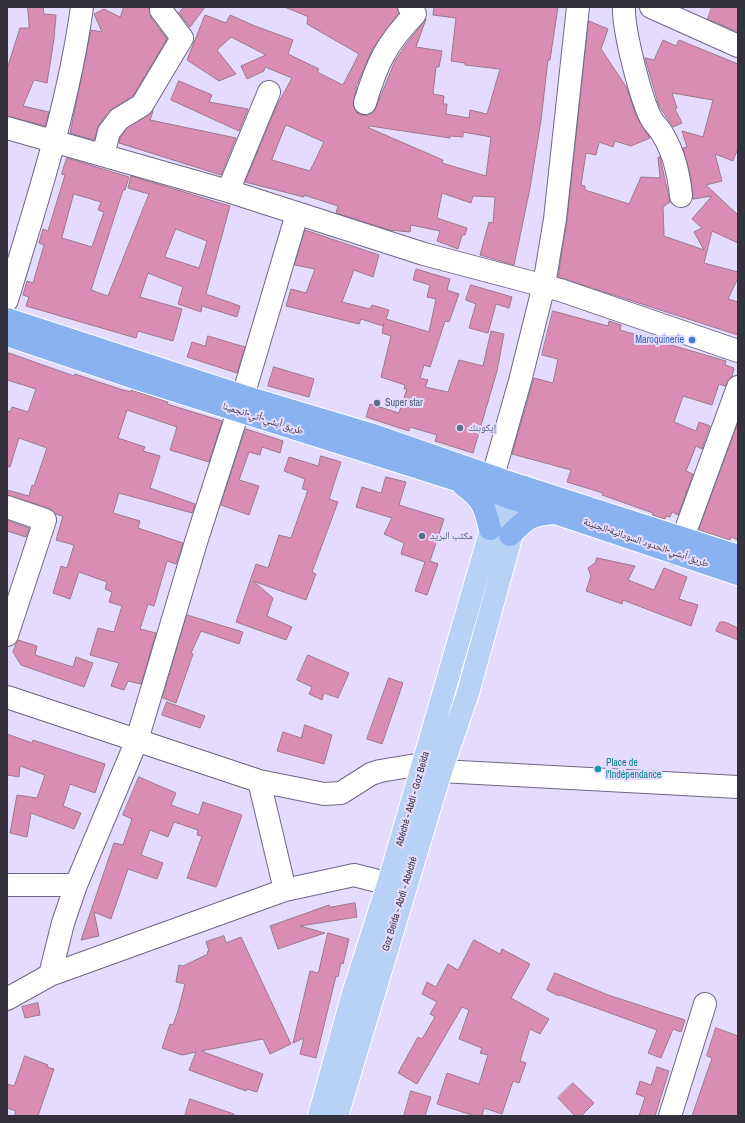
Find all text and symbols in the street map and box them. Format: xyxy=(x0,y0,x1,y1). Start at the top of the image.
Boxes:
place label: Maroquinerie xyxy=(635,334,684,346)
marker: Maroquinerie xyxy=(687,335,697,345)
place label: Super star xyxy=(385,397,423,409)
marker: Super star xyxy=(372,398,382,408)
street label: طريق أبشي-أتي-انجمينا xyxy=(221,400,305,438)
place label: إيكوبنك xyxy=(468,422,496,434)
marker: إيكوبنك xyxy=(455,423,465,433)
street label: طريق أبشي-الحدود السودانية-الجنينة xyxy=(582,516,710,570)
place label: مكتب البريد xyxy=(430,530,473,542)
marker: مكتب البريد xyxy=(417,531,427,541)
street label: Abéché - Abdi - Goz Beïda xyxy=(394,750,432,848)
place label: Place de l'Indépendance xyxy=(606,757,661,780)
marker: Place de l'Indépendance xyxy=(593,764,603,774)
street label: Goz Beïda - Abdi - Abéché xyxy=(380,855,420,953)

